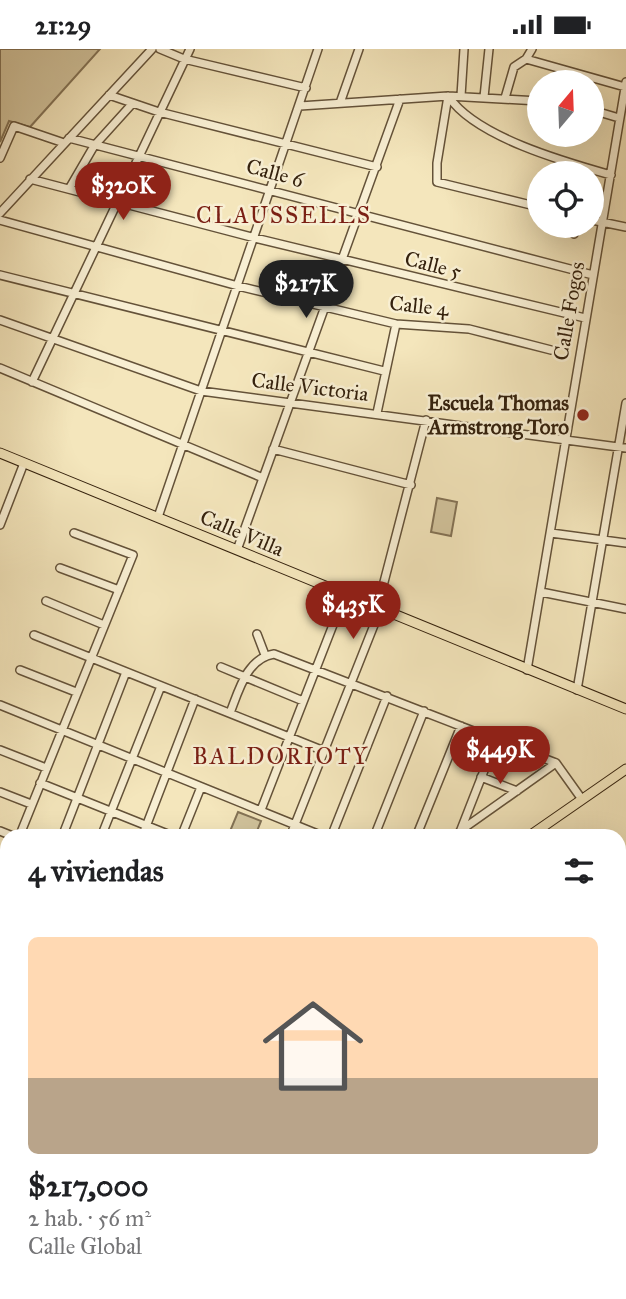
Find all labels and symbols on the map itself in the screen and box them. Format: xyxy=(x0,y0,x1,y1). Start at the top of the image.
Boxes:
north arrow xyxy=(527,70,604,147)
street label: Calle 6 xyxy=(243,153,308,193)
pin: $320K xyxy=(74,163,172,222)
district label: CLAUSSELLS xyxy=(196,201,372,229)
street label: Calle 5 xyxy=(402,245,464,285)
street label: Calle Fogos xyxy=(548,260,590,362)
pin: $217K xyxy=(257,261,355,320)
street label: Calle 4 xyxy=(388,290,451,322)
street label: Calle Victoria xyxy=(250,367,370,407)
place label: Escuela Thomas Armstrong Toro xyxy=(426,390,569,440)
marker: Escuela Thomas Armstrong Toro xyxy=(575,407,591,423)
street label: Calle Villa xyxy=(196,504,288,562)
pin: $435K xyxy=(304,581,402,641)
pin: $449K xyxy=(451,727,549,786)
district label: BALDORIOTY xyxy=(193,742,369,770)

